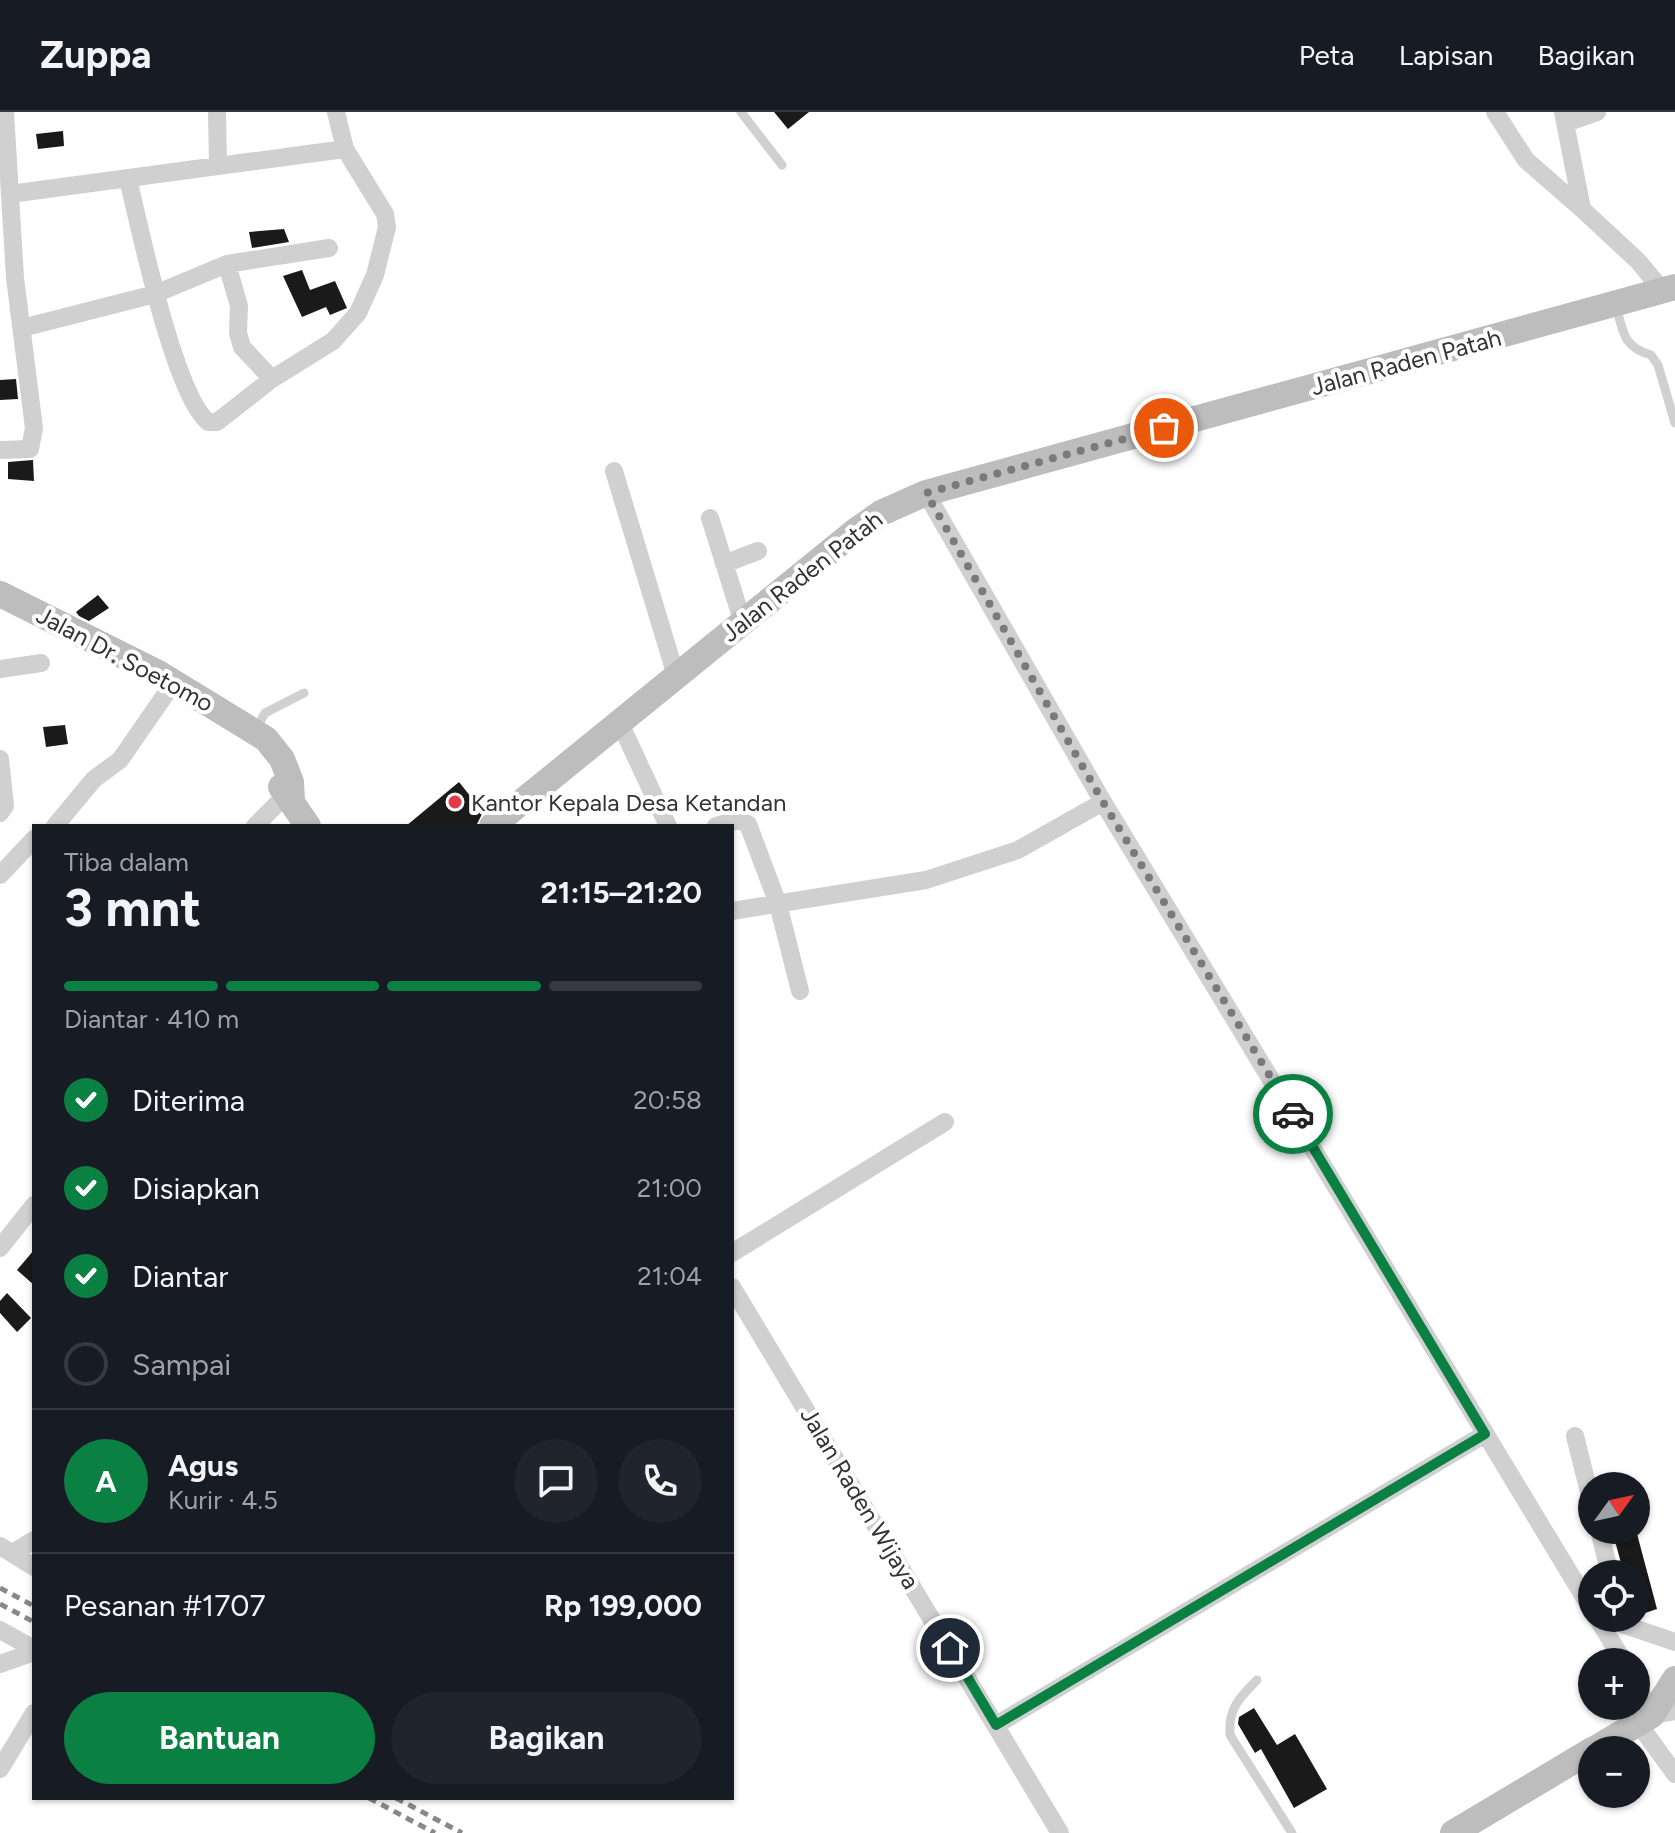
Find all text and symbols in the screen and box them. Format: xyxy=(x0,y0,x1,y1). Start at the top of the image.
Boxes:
text: Zuppa xyxy=(40,32,152,78)
text: Peta xyxy=(1299,38,1355,72)
text: Lapisan xyxy=(1399,38,1493,72)
text: Bagikan xyxy=(1537,38,1635,72)
street label: Jalan Raden Patah xyxy=(1308,323,1504,401)
pin xyxy=(1130,394,1198,462)
icon: bag xyxy=(1142,406,1186,450)
street label: Jalan Raden Patah xyxy=(716,504,888,648)
street label: Jalan Dr. Soetomo xyxy=(32,600,218,718)
place label: Kantor Kepala Desa Ketandan xyxy=(471,788,786,817)
marker: Kantor Kepala Desa Ketandan xyxy=(446,793,464,811)
text: Tiba dalam xyxy=(64,846,189,878)
text: 21:15–21:20 xyxy=(540,874,702,911)
text: 3 mnt xyxy=(64,877,201,939)
text: Diantar · 410 m xyxy=(64,1003,239,1035)
courier xyxy=(1253,1074,1333,1154)
icon: check xyxy=(64,1078,108,1122)
text: Diterima xyxy=(132,1082,245,1119)
text: 20:58 xyxy=(633,1084,702,1116)
icon: car xyxy=(1271,1092,1315,1136)
icon: check xyxy=(64,1166,108,1210)
text: Disiapkan xyxy=(132,1170,260,1207)
text: 21:00 xyxy=(637,1172,702,1204)
icon: check xyxy=(64,1254,108,1298)
text: Diantar xyxy=(132,1258,228,1295)
text: 21:04 xyxy=(637,1260,702,1292)
text: Sampai xyxy=(132,1346,231,1383)
street label: Jalan Raden Wijaya xyxy=(794,1402,926,1594)
button: chat xyxy=(514,1439,598,1523)
button: phone xyxy=(618,1439,702,1523)
text: Agus xyxy=(168,1447,238,1484)
text: A xyxy=(95,1463,117,1500)
north arrow xyxy=(1578,1472,1650,1544)
map controls xyxy=(1578,1472,1650,1808)
text: Kurir · 4.5 xyxy=(168,1484,278,1516)
button: locate xyxy=(1578,1560,1650,1632)
text: Pesanan #1707 xyxy=(64,1587,266,1624)
text: Rp 199,000 xyxy=(544,1587,702,1624)
pin xyxy=(916,1614,984,1682)
icon: home xyxy=(928,1626,972,1670)
button: + xyxy=(1578,1648,1650,1720)
button: Bantuan xyxy=(64,1692,375,1784)
button: Bagikan xyxy=(391,1692,702,1784)
button: − xyxy=(1578,1736,1650,1808)

